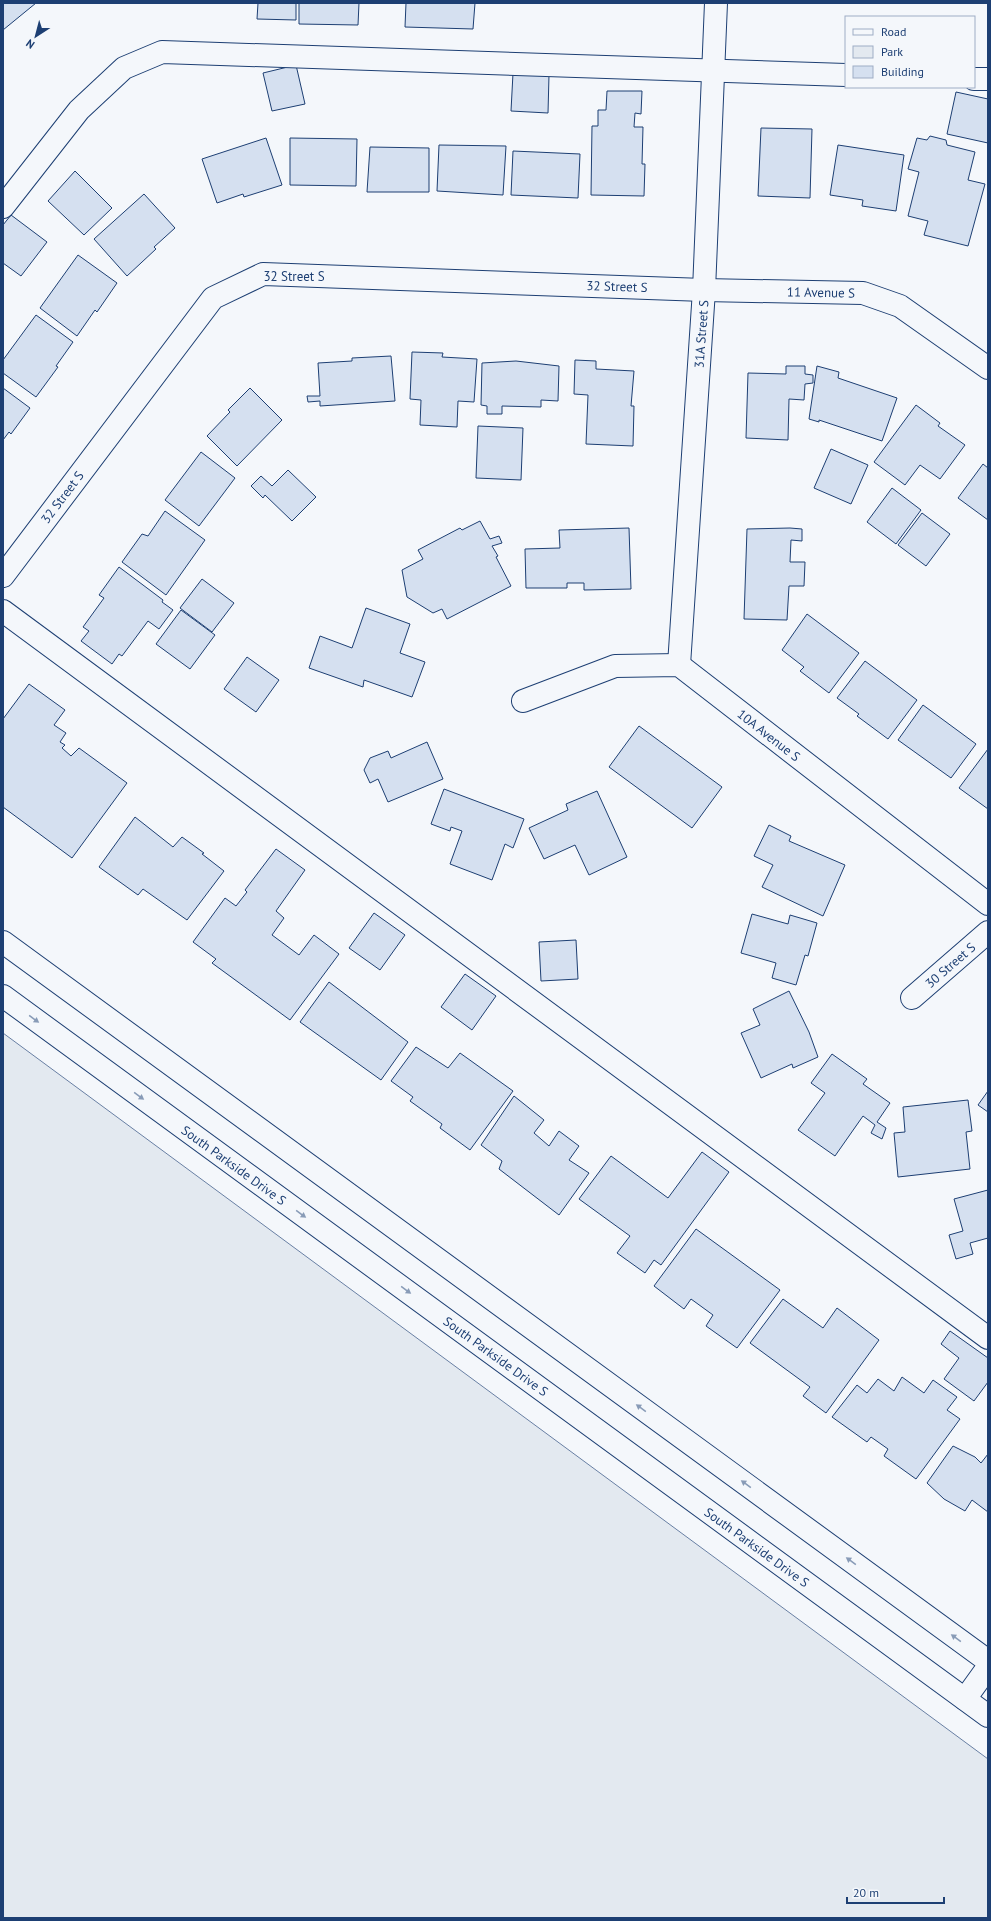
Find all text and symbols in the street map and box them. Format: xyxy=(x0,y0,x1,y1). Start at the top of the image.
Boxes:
north arrow xyxy=(16,16,56,56)
legend xyxy=(845,16,975,88)
text: Road xyxy=(881,24,906,39)
text: N xyxy=(23,36,37,52)
text: Park xyxy=(881,44,903,59)
text: Building xyxy=(881,64,924,79)
street label: 32 Street S xyxy=(263,268,325,285)
street label: 32 Street S xyxy=(586,277,648,296)
street label: 11 Avenue S xyxy=(787,283,855,302)
street label: 31A Street S xyxy=(691,299,712,369)
street label: 32 Street S xyxy=(37,468,88,527)
street label: 10A Avenue S xyxy=(734,706,804,765)
street label: 30 Street S xyxy=(922,939,979,992)
one-way arrow xyxy=(29,1015,40,1023)
one-way arrow xyxy=(134,1092,145,1100)
street label: South Parkside Drive S xyxy=(178,1122,289,1209)
one-way arrow xyxy=(296,1210,306,1218)
one-way arrow xyxy=(401,1286,411,1294)
street label: South Parkside Drive S xyxy=(440,1313,551,1400)
one-way arrow xyxy=(636,1404,647,1412)
one-way arrow xyxy=(741,1480,752,1489)
street label: South Parkside Drive S xyxy=(701,1504,812,1591)
one-way arrow xyxy=(846,1557,857,1565)
one-way arrow xyxy=(951,1634,962,1642)
scale bar xyxy=(847,1879,944,1905)
text: 20 m xyxy=(853,1885,879,1900)

